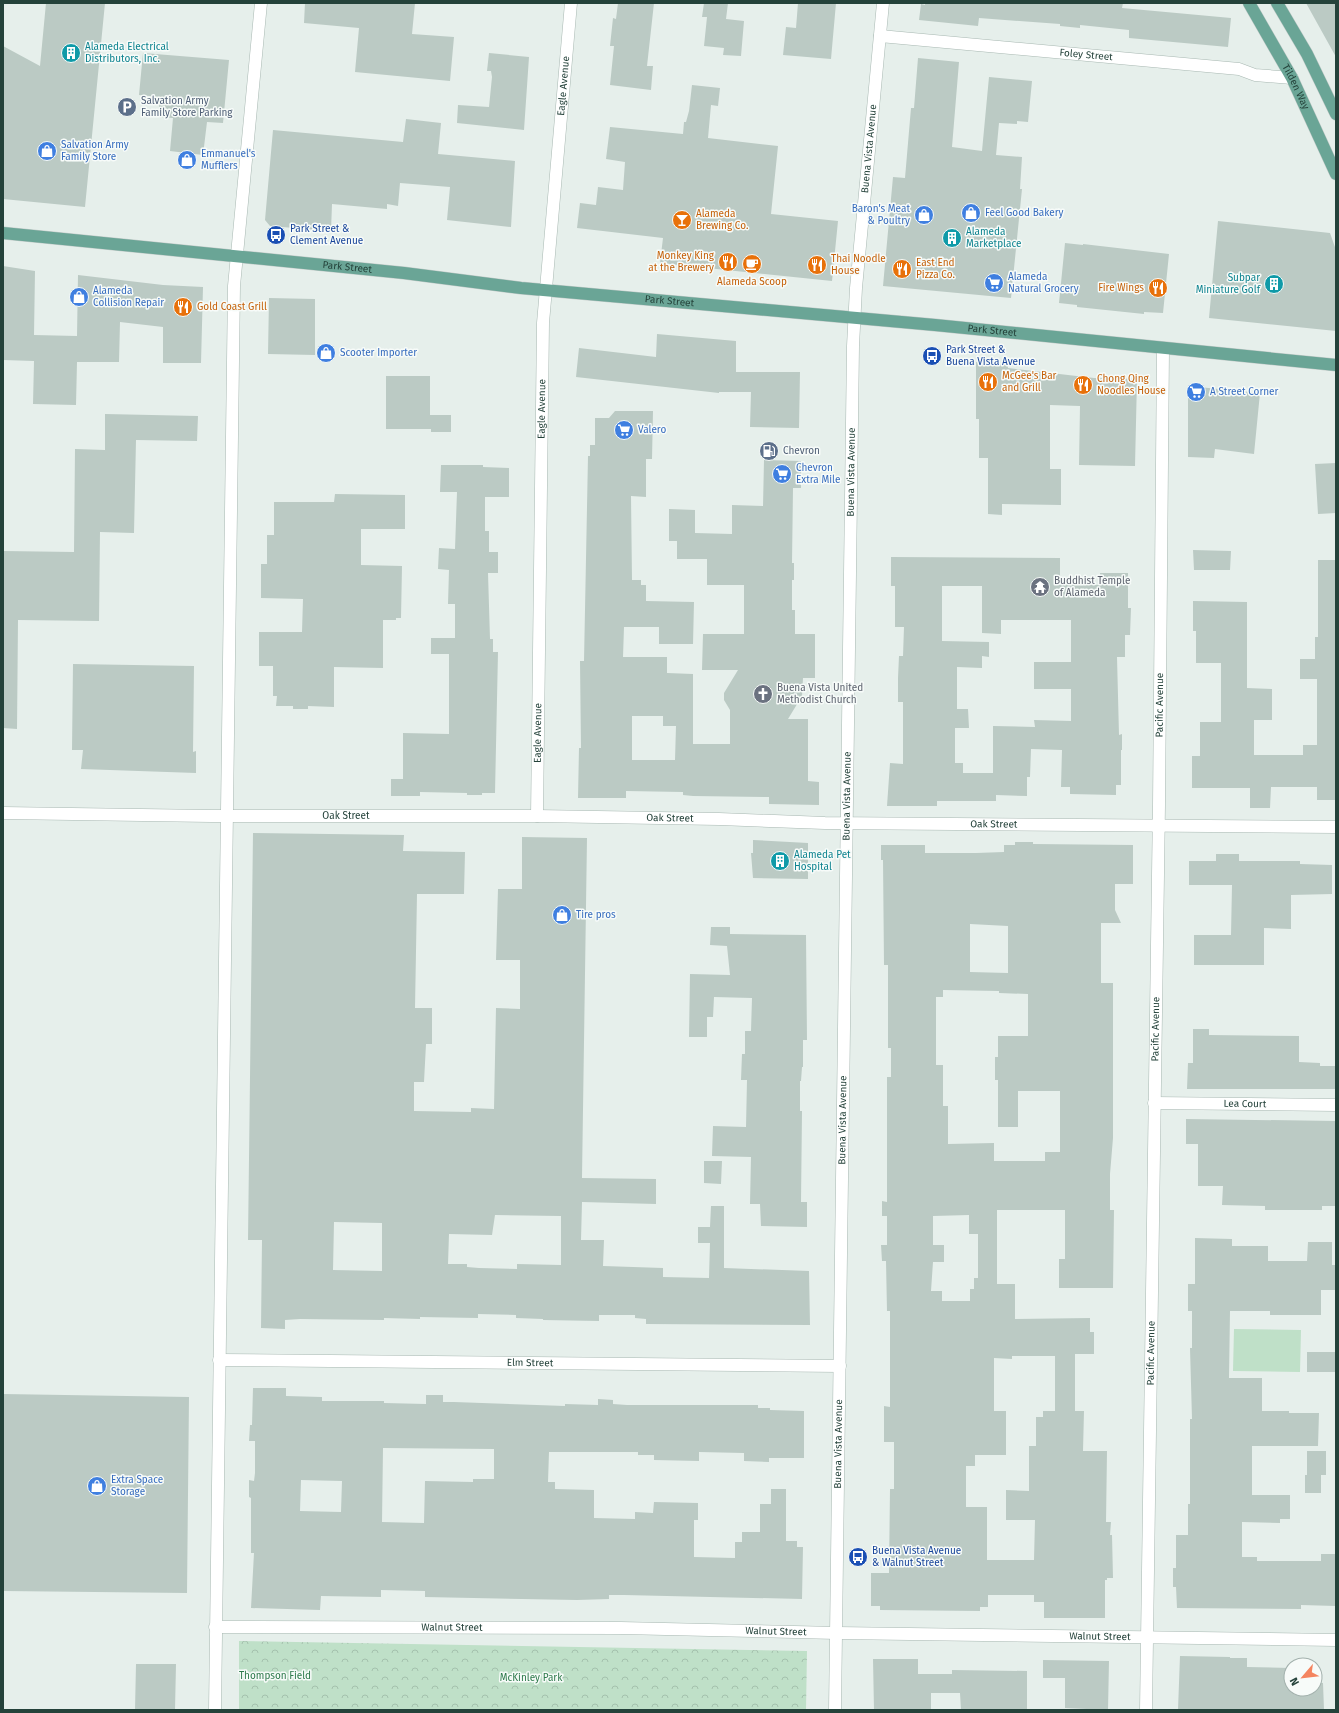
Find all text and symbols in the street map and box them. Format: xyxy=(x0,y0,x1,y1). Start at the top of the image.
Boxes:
place label: Alameda Electrical Distributors, Inc. xyxy=(85,41,169,65)
building icon: Alameda Electrical Distributors, Inc. xyxy=(60,42,82,64)
street label: Foley Street xyxy=(1059,47,1114,63)
street label: Eagle Avenue xyxy=(555,56,572,116)
street label: Tilden Way xyxy=(1279,62,1312,112)
place label: Salvation Army Family Store Parking xyxy=(141,95,233,119)
parking icon: Salvation Army Family Store Parking xyxy=(116,96,138,118)
street label: Buena Vista Avenue xyxy=(859,104,879,194)
place label: Salvation Army Family Store xyxy=(61,139,129,163)
shop icon: Salvation Army Family Store xyxy=(36,140,58,162)
place label: Emmanuel's Mufflers xyxy=(201,148,256,172)
shop icon: Emmanuel's Mufflers xyxy=(176,149,198,171)
shop icon: Feel Good Bakery xyxy=(960,202,982,224)
place label: Baron's Meat & Poultry xyxy=(852,203,910,227)
shop icon: Baron's Meat & Poultry xyxy=(913,204,935,226)
place label: Feel Good Bakery xyxy=(985,207,1064,219)
place label: Alameda Brewing Co. xyxy=(696,208,748,232)
bar icon: Alameda Brewing Co. xyxy=(671,209,693,231)
place label: Park Street & Clement Avenue xyxy=(290,223,363,247)
bus stop icon: Park Street & Clement Avenue xyxy=(265,224,287,246)
place label: Alameda Marketplace xyxy=(966,226,1021,250)
building icon: Alameda Marketplace xyxy=(941,227,963,249)
place label: Monkey King at the Brewery xyxy=(648,250,715,274)
restaurant icon: Monkey King at the Brewery xyxy=(717,251,739,273)
cafe icon: Alameda Scoop xyxy=(741,253,763,275)
place label: Thai Noodle House xyxy=(831,253,886,277)
restaurant icon: Thai Noodle House xyxy=(806,254,828,276)
place label: East End Pizza Co. xyxy=(916,257,955,281)
restaurant icon: East End Pizza Co. xyxy=(891,258,913,280)
street label: Park Street xyxy=(322,259,373,276)
place label: Alameda Natural Grocery xyxy=(1008,271,1079,295)
supermarket icon: Alameda Natural Grocery xyxy=(983,272,1005,294)
place label: Subpar Miniature Golf xyxy=(1196,272,1261,296)
building icon: Subpar Miniature Golf xyxy=(1263,273,1285,295)
place label: Alameda Scoop xyxy=(717,276,787,288)
restaurant icon: Fire Wings xyxy=(1147,277,1169,299)
place label: Fire Wings xyxy=(1098,282,1144,294)
place label: Alameda Collision Repair xyxy=(93,285,164,309)
shop icon: Alameda Collision Repair xyxy=(68,286,90,308)
street label: Park Street xyxy=(644,293,695,309)
restaurant icon: Gold Coast Grill xyxy=(172,296,194,318)
place label: Gold Coast Grill xyxy=(197,301,267,313)
street label: Park Street xyxy=(967,322,1018,339)
shop icon: Scooter Importer xyxy=(315,342,337,364)
place label: Park Street & Buena Vista Avenue xyxy=(946,344,1035,368)
bus stop icon: Park Street & Buena Vista Avenue xyxy=(921,345,943,367)
place label: Scooter Importer xyxy=(340,347,417,359)
place label: McGee's Bar and Grill xyxy=(1002,370,1057,394)
restaurant icon: McGee's Bar and Grill xyxy=(977,371,999,393)
place label: Chong Qing Noodles House xyxy=(1097,373,1166,397)
restaurant icon: Chong Qing Noodles House xyxy=(1072,374,1094,396)
street label: Eagle Avenue xyxy=(536,379,548,439)
supermarket icon: A Street Corner xyxy=(1185,381,1207,403)
place label: A Street Corner xyxy=(1210,386,1279,398)
supermarket icon: Valero xyxy=(613,419,635,441)
place label: Valero xyxy=(638,424,666,436)
street label: Buena Vista Avenue xyxy=(845,427,858,517)
fuel station icon: Chevron xyxy=(758,440,780,462)
place label: Chevron xyxy=(783,445,820,457)
place label: Chevron Extra Mile xyxy=(796,462,840,486)
supermarket icon: Chevron Extra Mile xyxy=(771,463,793,485)
place label: Buddhist Temple of Alameda xyxy=(1054,575,1130,599)
temple icon: Buddhist Temple of Alameda xyxy=(1029,576,1051,598)
street label: Pacific Avenue xyxy=(1154,673,1166,738)
place label: Buena Vista United Methodist Church xyxy=(777,682,863,706)
church icon: Buena Vista United Methodist Church xyxy=(752,683,774,705)
street label: Eagle Avenue xyxy=(532,703,544,763)
street label: Buena Vista Avenue xyxy=(840,751,854,841)
street label: Oak Street xyxy=(322,810,370,822)
street label: Oak Street xyxy=(646,812,694,825)
street label: Oak Street xyxy=(970,818,1018,831)
place label: Alameda Pet Hospital xyxy=(794,849,851,873)
building icon: Alameda Pet Hospital xyxy=(769,850,791,872)
shop icon: Tire pros xyxy=(551,904,573,926)
place label: Tire pros xyxy=(576,909,616,921)
street label: Pacific Avenue xyxy=(1149,997,1162,1062)
street label: Buena Vista Avenue xyxy=(836,1075,849,1165)
street label: Lea Court xyxy=(1224,1098,1267,1110)
street label: Pacific Avenue xyxy=(1145,1321,1158,1385)
street label: Elm Street xyxy=(507,1357,554,1369)
street label: Buena Vista Avenue xyxy=(832,1399,845,1489)
place label: Extra Space Storage xyxy=(111,1474,163,1498)
shop icon: Extra Space Storage xyxy=(86,1475,108,1497)
place label: Buena Vista Avenue & Walnut Street xyxy=(872,1545,961,1569)
bus stop icon: Buena Vista Avenue & Walnut Street xyxy=(847,1546,869,1568)
street label: Walnut Street xyxy=(421,1622,483,1634)
street label: Walnut Street xyxy=(745,1625,807,1638)
street label: Walnut Street xyxy=(1069,1630,1131,1643)
north arrow xyxy=(1283,1657,1323,1697)
park label: Thompson Field xyxy=(239,1670,311,1682)
park label: McKinley Park xyxy=(500,1672,563,1684)
text: N xyxy=(1287,1675,1302,1688)

